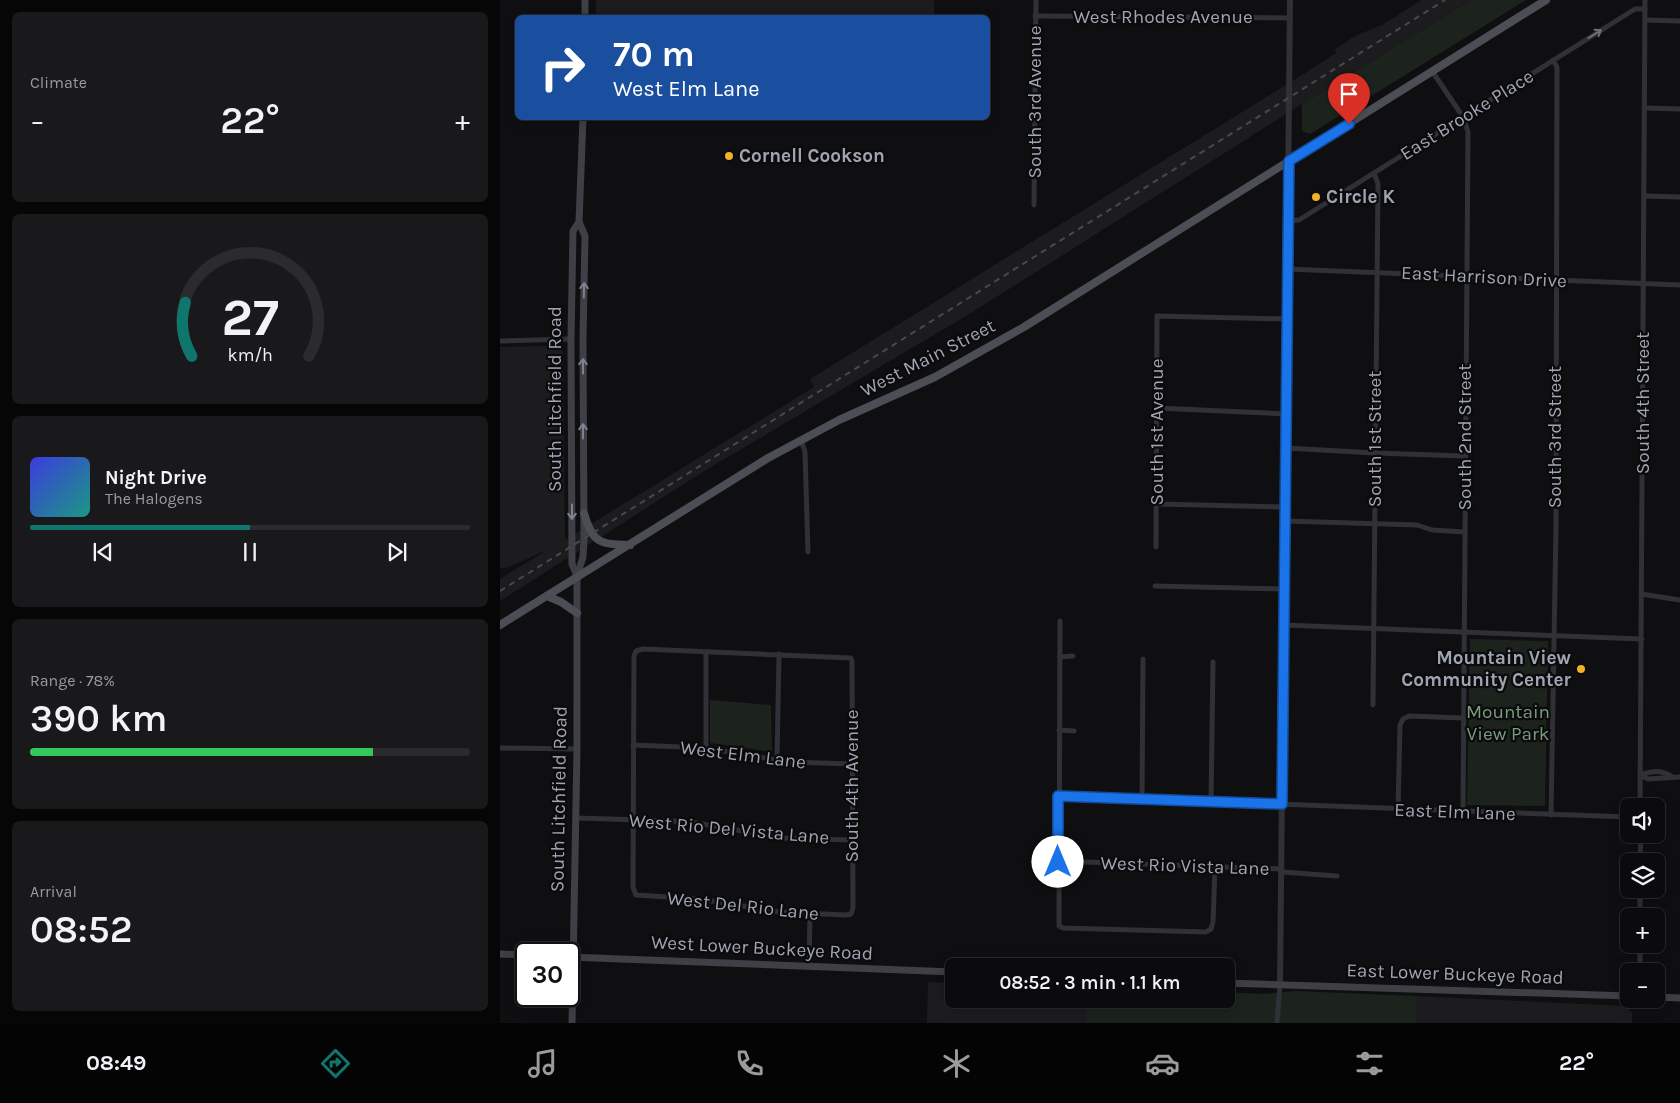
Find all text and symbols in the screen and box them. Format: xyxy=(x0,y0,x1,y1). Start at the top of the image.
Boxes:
street label: West Rhodes Avenue xyxy=(1073,6,1253,28)
street label: South 3rd Avenue xyxy=(1024,26,1046,178)
one-way arrow xyxy=(1587,29,1601,39)
text: 70 m xyxy=(613,34,695,75)
icon: right xyxy=(530,35,595,100)
street label: East Brooke Place xyxy=(1396,65,1538,165)
text: Climate xyxy=(30,73,87,92)
pin xyxy=(1328,73,1370,124)
text: West Elm Lane xyxy=(613,76,760,102)
icon: arrive xyxy=(1335,80,1363,108)
text: 22° xyxy=(220,98,280,143)
text: − xyxy=(30,104,45,137)
text: + xyxy=(455,104,470,137)
place label: Cornell Cookson xyxy=(739,145,885,167)
marker: Cornell Cookson xyxy=(723,150,735,162)
place label: Circle K xyxy=(1326,186,1395,208)
marker: Circle K xyxy=(1310,191,1322,203)
street label: East Harrison Drive xyxy=(1401,262,1567,292)
one-way arrow xyxy=(579,282,589,298)
text: 27 xyxy=(221,287,279,348)
street label: South Litchfield Road xyxy=(544,306,566,492)
street label: West Main Street xyxy=(857,315,999,401)
street label: South 4th Street xyxy=(1632,332,1654,474)
text: km/h xyxy=(227,345,273,366)
one-way arrow xyxy=(578,358,588,374)
street label: South 1st Avenue xyxy=(1146,359,1168,505)
street label: South 2nd Street xyxy=(1454,364,1476,510)
street label: South 3rd Street xyxy=(1544,366,1566,508)
street label: South 1st Street xyxy=(1364,371,1386,507)
one-way arrow xyxy=(578,423,588,439)
text: Night Drive xyxy=(105,467,207,489)
text: The Halogens xyxy=(105,489,203,508)
one-way arrow xyxy=(567,504,577,520)
icon: previous xyxy=(89,538,117,566)
icon: pause xyxy=(236,538,264,566)
icon: next xyxy=(383,538,411,566)
place label: Mountain View Community Center xyxy=(1401,647,1572,691)
marker: Mountain View Community Center xyxy=(1575,663,1587,675)
text: Range · 78% xyxy=(30,671,115,690)
text: 390 km xyxy=(30,696,167,741)
park label: Mountain View Park xyxy=(1466,701,1550,745)
street label: South Litchfield Road xyxy=(546,706,572,892)
street label: South 4th Avenue xyxy=(841,710,863,862)
street label: West Elm Lane xyxy=(679,736,807,774)
map controls xyxy=(1620,798,1665,1008)
button: sound xyxy=(1620,798,1665,843)
street label: East Elm Lane xyxy=(1394,799,1516,825)
street label: West Rio Del Vista Lane xyxy=(628,809,830,849)
position arrow xyxy=(1031,835,1083,887)
street label: West Rio Vista Lane xyxy=(1100,852,1270,880)
button: layers xyxy=(1620,853,1665,898)
text: Arrival xyxy=(30,882,77,901)
street label: West Del Rio Lane xyxy=(666,887,820,925)
text: 08:52 xyxy=(30,907,132,952)
button: + xyxy=(1620,908,1665,953)
street label: West Lower Buckeye Road xyxy=(650,931,874,965)
speed limit sign: 30 xyxy=(515,942,580,1007)
street label: East Lower Buckeye Road xyxy=(1346,959,1564,989)
button: − xyxy=(1620,963,1665,1008)
text: 08:52 · 3 min · 1.1 km xyxy=(1000,972,1181,994)
icon: directions xyxy=(318,1046,353,1081)
icon: music xyxy=(525,1046,560,1081)
icon: phone xyxy=(732,1046,767,1081)
icon: climate xyxy=(939,1046,974,1081)
icon: car xyxy=(1145,1046,1180,1081)
icon: filters xyxy=(1352,1046,1387,1081)
text: 08:49 xyxy=(86,1050,146,1076)
text: 22° xyxy=(1559,1050,1594,1076)

